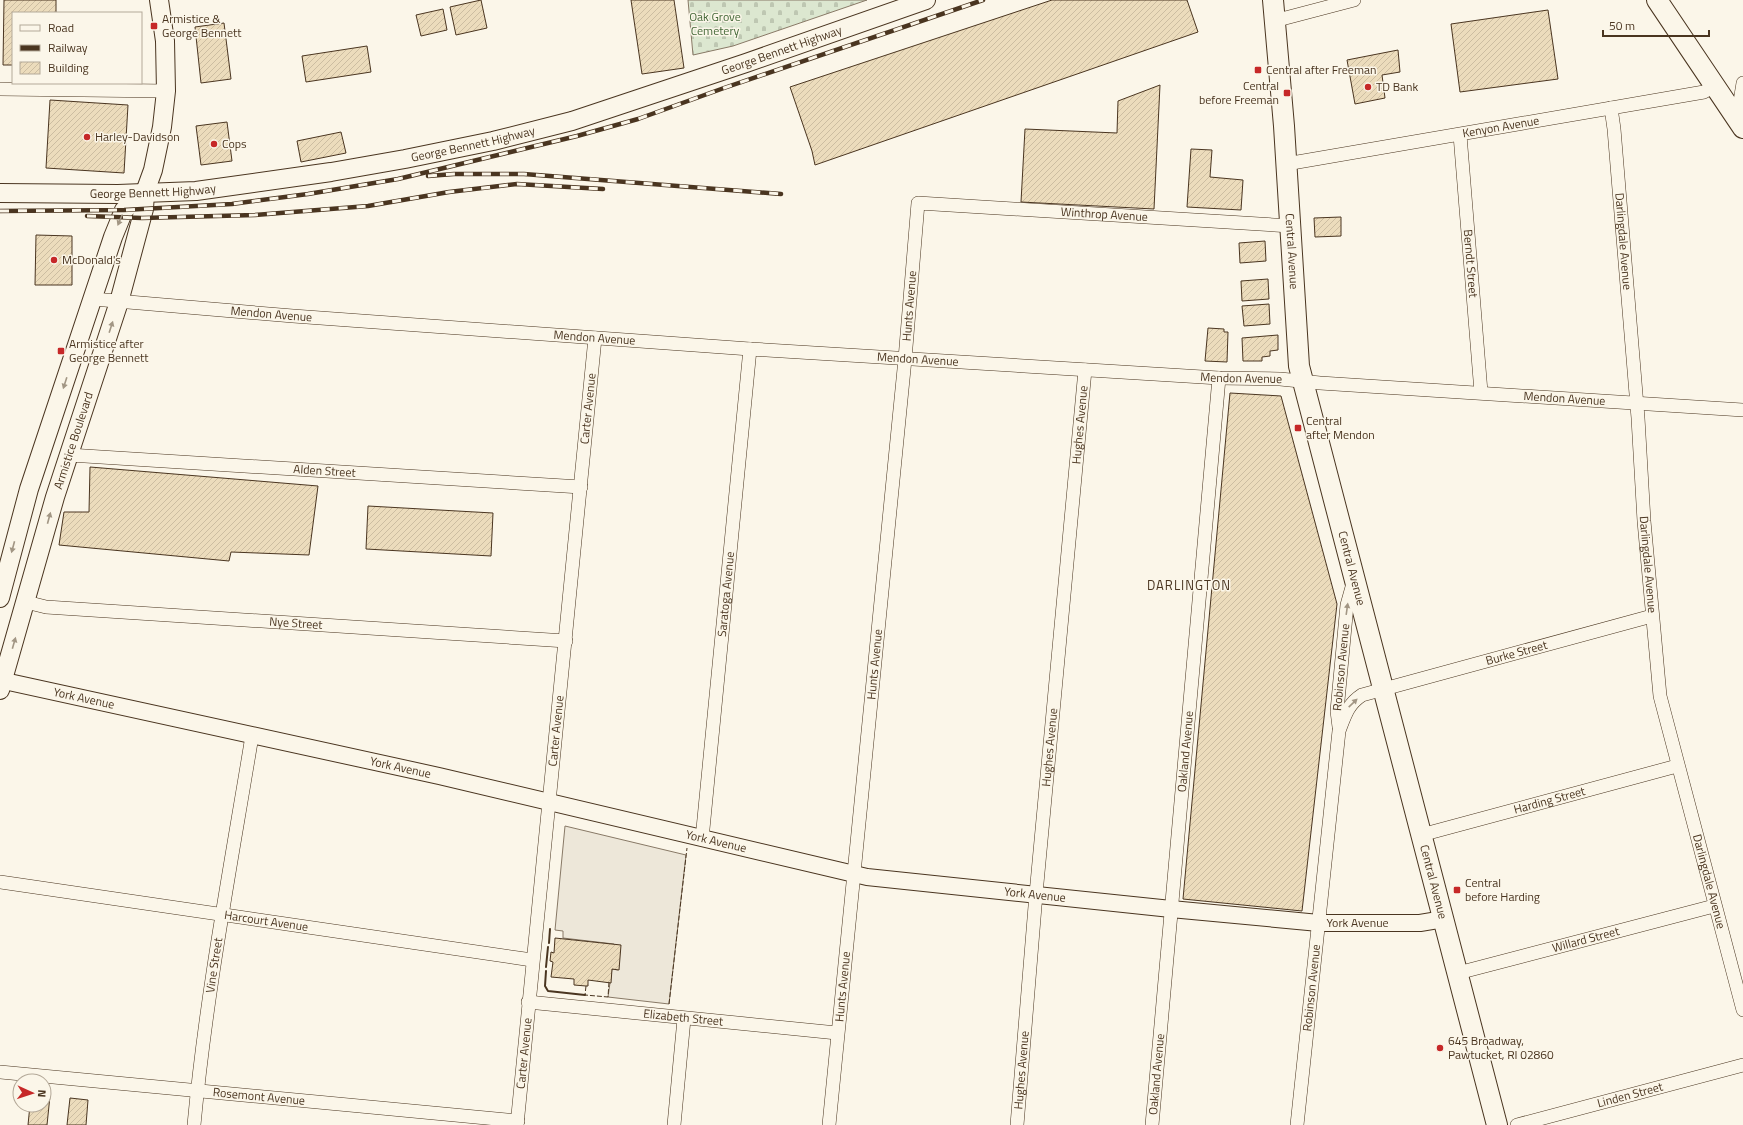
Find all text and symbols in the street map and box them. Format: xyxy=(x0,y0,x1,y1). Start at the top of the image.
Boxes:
park label: Oak Grove Cemetery xyxy=(689,7,741,40)
place label: Armistice & George Bennett xyxy=(162,9,242,42)
legend xyxy=(12,12,142,84)
scale bar xyxy=(1603,12,1709,38)
text: 50 m xyxy=(1609,16,1635,35)
text: Road xyxy=(48,18,74,37)
street label: George Bennett Highway xyxy=(719,20,844,80)
marker: Armistice & George Bennett xyxy=(149,21,159,31)
text: Railway xyxy=(48,38,88,57)
text: Building xyxy=(48,58,89,77)
place label: Central after Freeman xyxy=(1266,60,1376,79)
marker: Central after Freeman xyxy=(1253,65,1263,75)
place label: Central before Freeman xyxy=(1199,76,1279,109)
place label: TD Bank xyxy=(1376,77,1419,96)
marker: TD Bank xyxy=(1363,82,1373,92)
marker: Central before Freeman xyxy=(1282,88,1292,98)
street label: Kenyon Avenue xyxy=(1461,111,1541,142)
street label: George Bennett Highway xyxy=(409,121,537,167)
place label: Harley-Davidson xyxy=(95,127,180,146)
marker: Harley-Davidson xyxy=(82,132,92,142)
place label: Cops xyxy=(222,134,247,153)
marker: Cops xyxy=(209,139,219,149)
street label: George Bennett Highway xyxy=(90,178,217,203)
street label: Darlingdale Avenue xyxy=(1610,192,1637,291)
street label: Winthrop Avenue xyxy=(1060,202,1149,226)
street label: Central Avenue xyxy=(1280,213,1304,290)
one-way arrow xyxy=(117,215,123,226)
street label: Berndt Street xyxy=(1459,229,1483,299)
place label: McDonald's xyxy=(62,250,121,269)
marker: McDonald's xyxy=(49,255,59,265)
street label: Hunts Avenue xyxy=(897,270,921,342)
street label: Mendon Avenue xyxy=(230,301,313,326)
one-way arrow xyxy=(108,321,114,333)
street label: Mendon Avenue xyxy=(553,325,636,350)
place label: Armistice after George Bennett xyxy=(69,334,149,367)
marker: Armistice after George Bennett xyxy=(56,346,66,356)
street label: Mendon Avenue xyxy=(876,347,959,371)
street label: Mendon Avenue xyxy=(1200,367,1282,388)
street label: Carter Avenue xyxy=(575,372,600,445)
one-way arrow xyxy=(62,378,68,390)
street label: Hughes Avenue xyxy=(1066,385,1093,465)
street label: Mendon Avenue xyxy=(1523,386,1606,410)
street label: Armistice Boulevard xyxy=(48,389,98,492)
place label: Central after Mendon xyxy=(1306,411,1375,444)
marker: Central after Mendon xyxy=(1293,423,1303,433)
street label: Alden Street xyxy=(293,459,357,482)
one-way arrow xyxy=(46,511,52,523)
street label: Darlingdale Avenue xyxy=(1635,515,1662,614)
street label: Central Avenue xyxy=(1333,529,1371,607)
one-way arrow xyxy=(10,541,16,553)
street label: Saratoga Avenue xyxy=(712,551,739,638)
district label: DARLINGTON xyxy=(1147,575,1231,595)
one-way arrow xyxy=(1344,603,1350,615)
street label: Nye Street xyxy=(269,612,324,634)
street label: Robinson Avenue xyxy=(1327,623,1354,712)
street label: Hunts Avenue xyxy=(861,628,887,700)
street label: Burke Street xyxy=(1483,635,1550,670)
one-way arrow xyxy=(11,637,17,649)
street label: York Avenue xyxy=(52,682,116,714)
street label: Carter Avenue xyxy=(543,694,569,767)
one-way arrow xyxy=(1348,698,1358,708)
street label: Hughes Avenue xyxy=(1036,707,1062,788)
street label: Oakland Avenue xyxy=(1172,710,1198,793)
street label: York Avenue xyxy=(368,751,433,783)
street label: Harding Street xyxy=(1511,781,1588,819)
street label: York Avenue xyxy=(684,825,749,857)
street label: Darlingdale Avenue xyxy=(1688,832,1731,931)
street label: Central Avenue xyxy=(1415,842,1453,921)
place label: Central before Harding xyxy=(1465,873,1540,906)
street label: York Avenue xyxy=(1003,881,1067,907)
marker: Central before Harding xyxy=(1452,885,1462,895)
street label: Harcourt Avenue xyxy=(223,905,309,936)
street label: York Avenue xyxy=(1326,913,1389,932)
street label: Willard Street xyxy=(1550,921,1622,957)
street label: Vine Street xyxy=(200,935,227,994)
street label: Robinson Avenue xyxy=(1297,943,1325,1032)
street label: Hunts Avenue xyxy=(829,950,855,1023)
street label: Elizabeth Street xyxy=(642,1004,725,1031)
street label: Carter Avenue xyxy=(511,1017,537,1090)
street label: Hughes Avenue xyxy=(1008,1030,1034,1110)
place label: 645 Broadway, Pawtucket, RI 02860 xyxy=(1448,1031,1554,1064)
street label: Oakland Avenue xyxy=(1143,1033,1169,1116)
marker: 645 Broadway, Pawtucket, RI 02860 xyxy=(1435,1043,1445,1053)
north arrow xyxy=(12,1073,52,1113)
street label: Linden Street xyxy=(1595,1076,1666,1112)
street label: Rosemont Avenue xyxy=(212,1082,306,1110)
text: N xyxy=(34,1089,50,1098)

